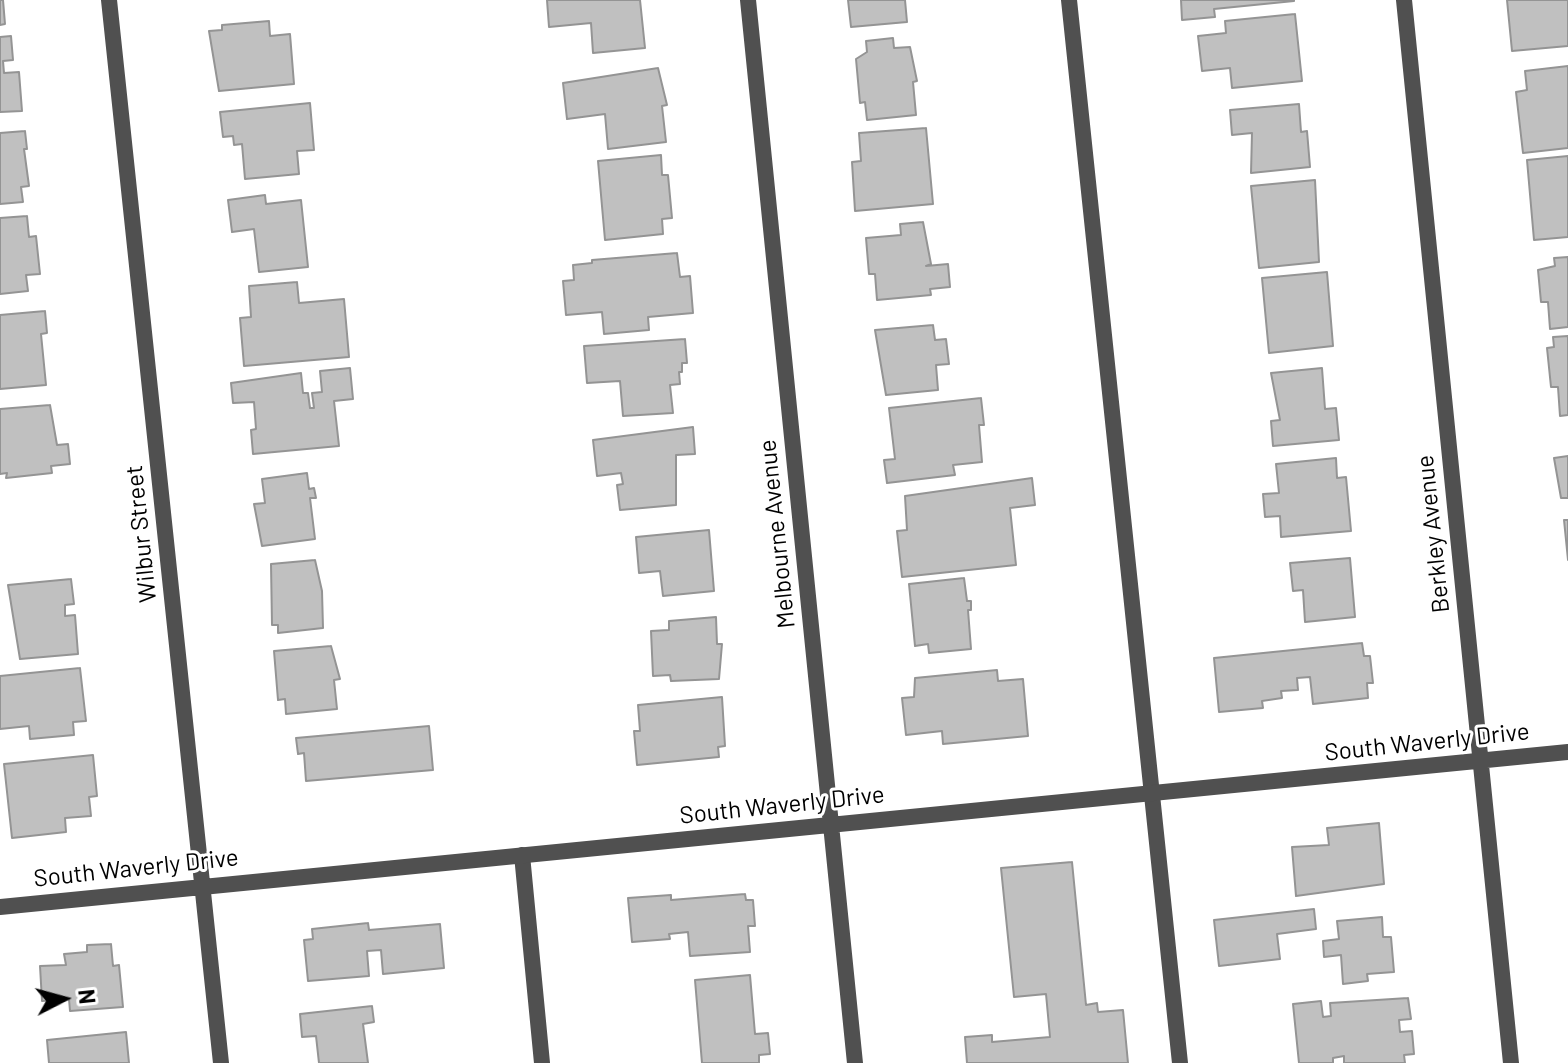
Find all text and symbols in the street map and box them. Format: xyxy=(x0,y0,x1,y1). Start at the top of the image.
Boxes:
street label: Melbourne Avenue xyxy=(753,438,801,630)
street label: Berkley Avenue xyxy=(1410,454,1456,614)
street label: Wilbur Street xyxy=(119,464,163,604)
street label: South Waverly Drive xyxy=(1323,717,1531,767)
street label: South Waverly Drive xyxy=(678,780,886,830)
street label: South Waverly Drive xyxy=(32,843,240,893)
north arrow xyxy=(24,959,104,1039)
text: N xyxy=(74,988,102,1005)

